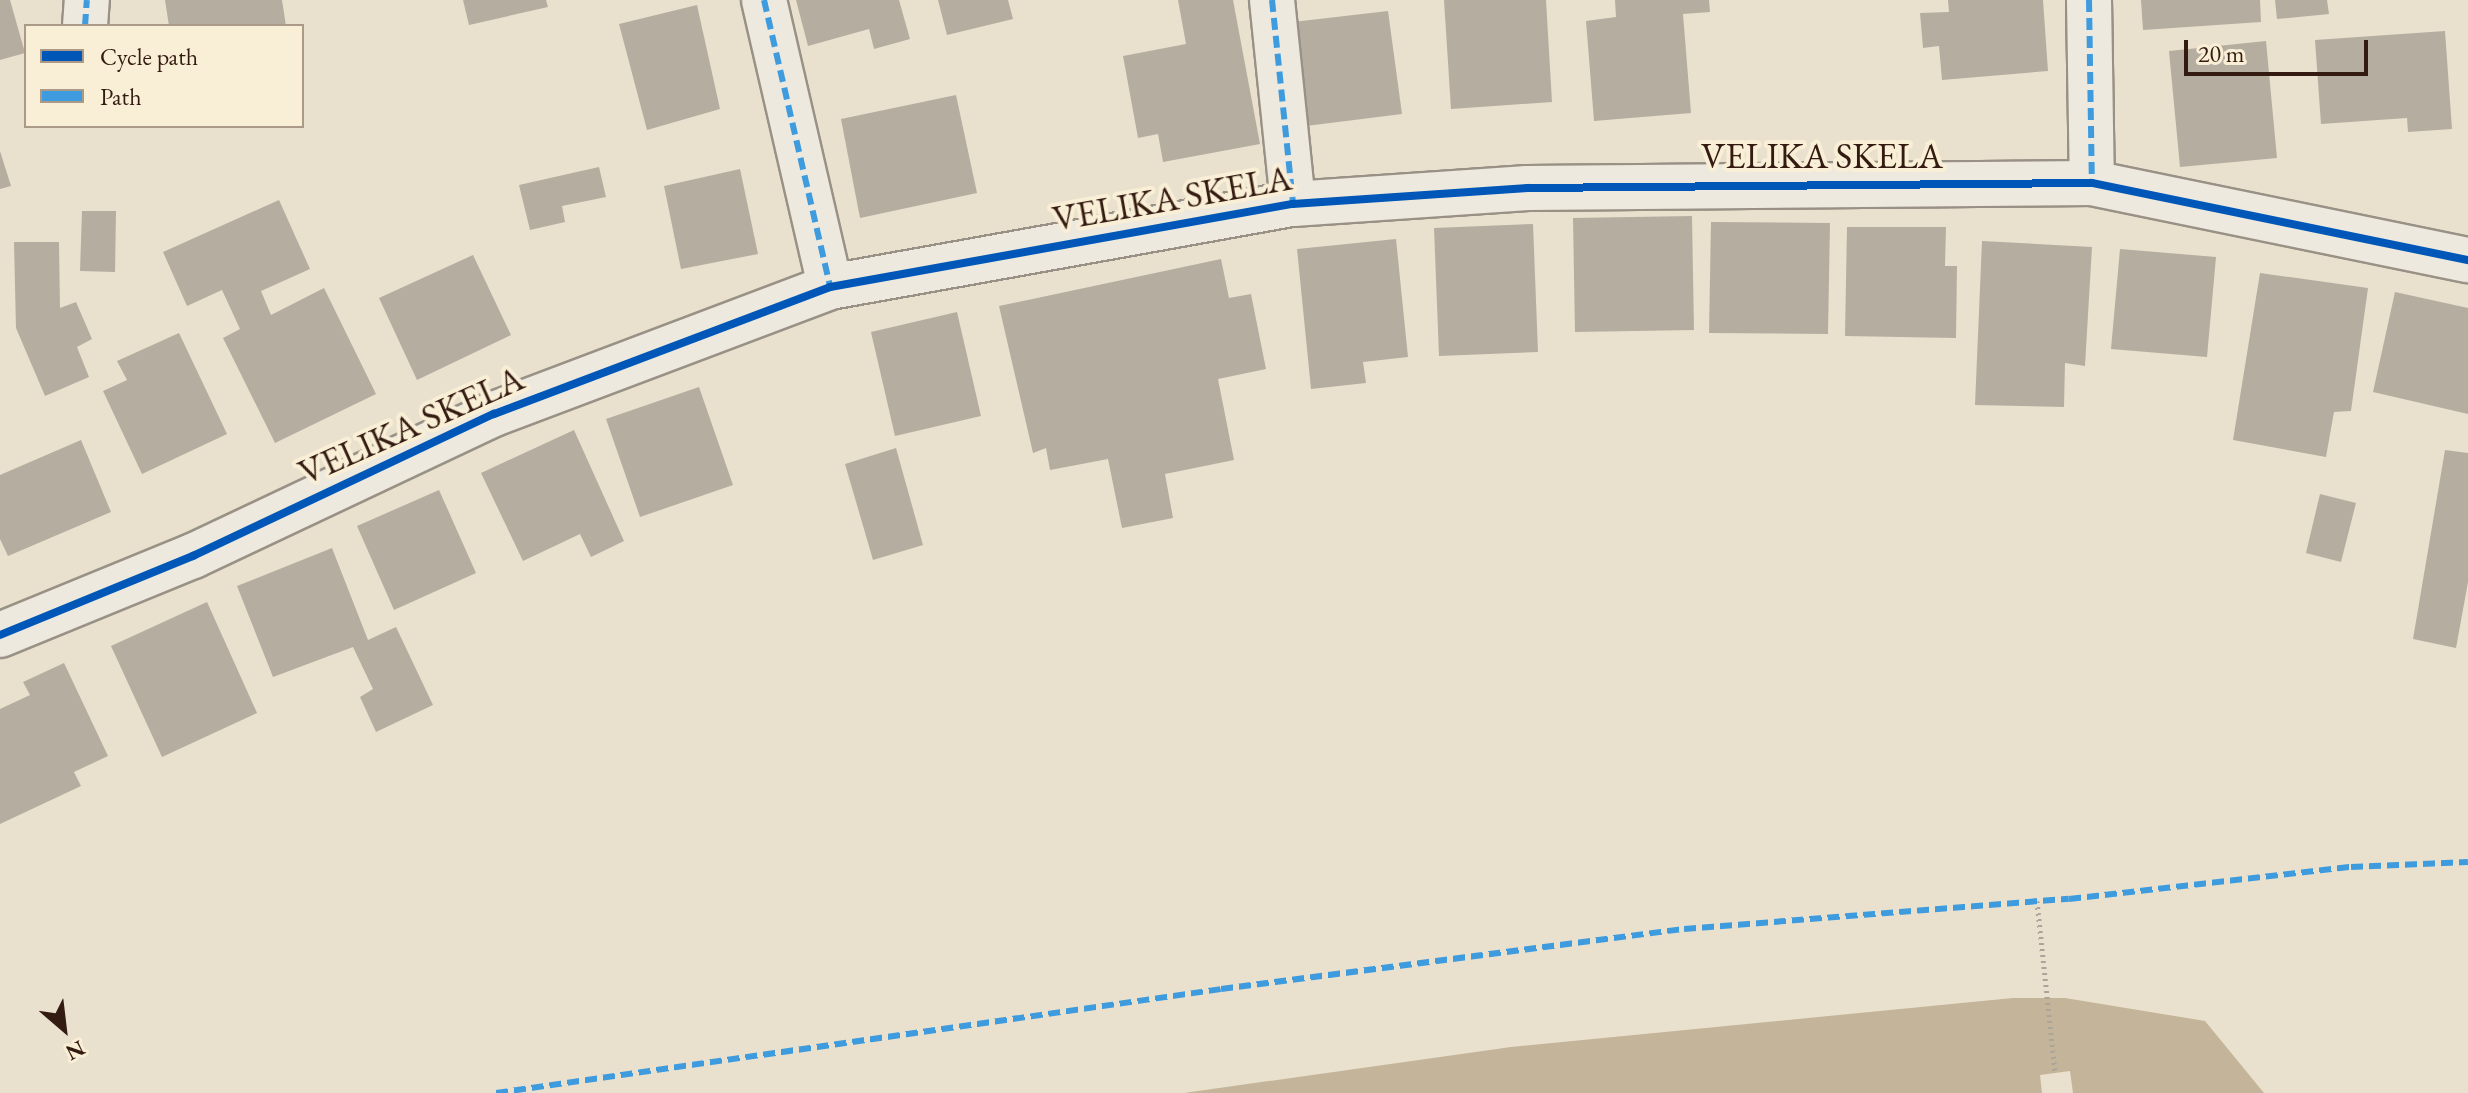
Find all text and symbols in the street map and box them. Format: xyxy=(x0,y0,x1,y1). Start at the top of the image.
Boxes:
legend xyxy=(24,24,304,128)
scale bar xyxy=(2188,24,2372,74)
text: 20 m xyxy=(2198,38,2245,69)
text: Cycle path xyxy=(100,41,198,72)
text: Path xyxy=(100,81,142,112)
street label: VELIKA SKELA xyxy=(1701,134,1943,178)
street label: VELIKA SKELA xyxy=(1049,156,1295,240)
street label: VELIKA SKELA xyxy=(292,356,530,494)
north arrow xyxy=(24,989,104,1069)
text: N xyxy=(61,1034,90,1068)

